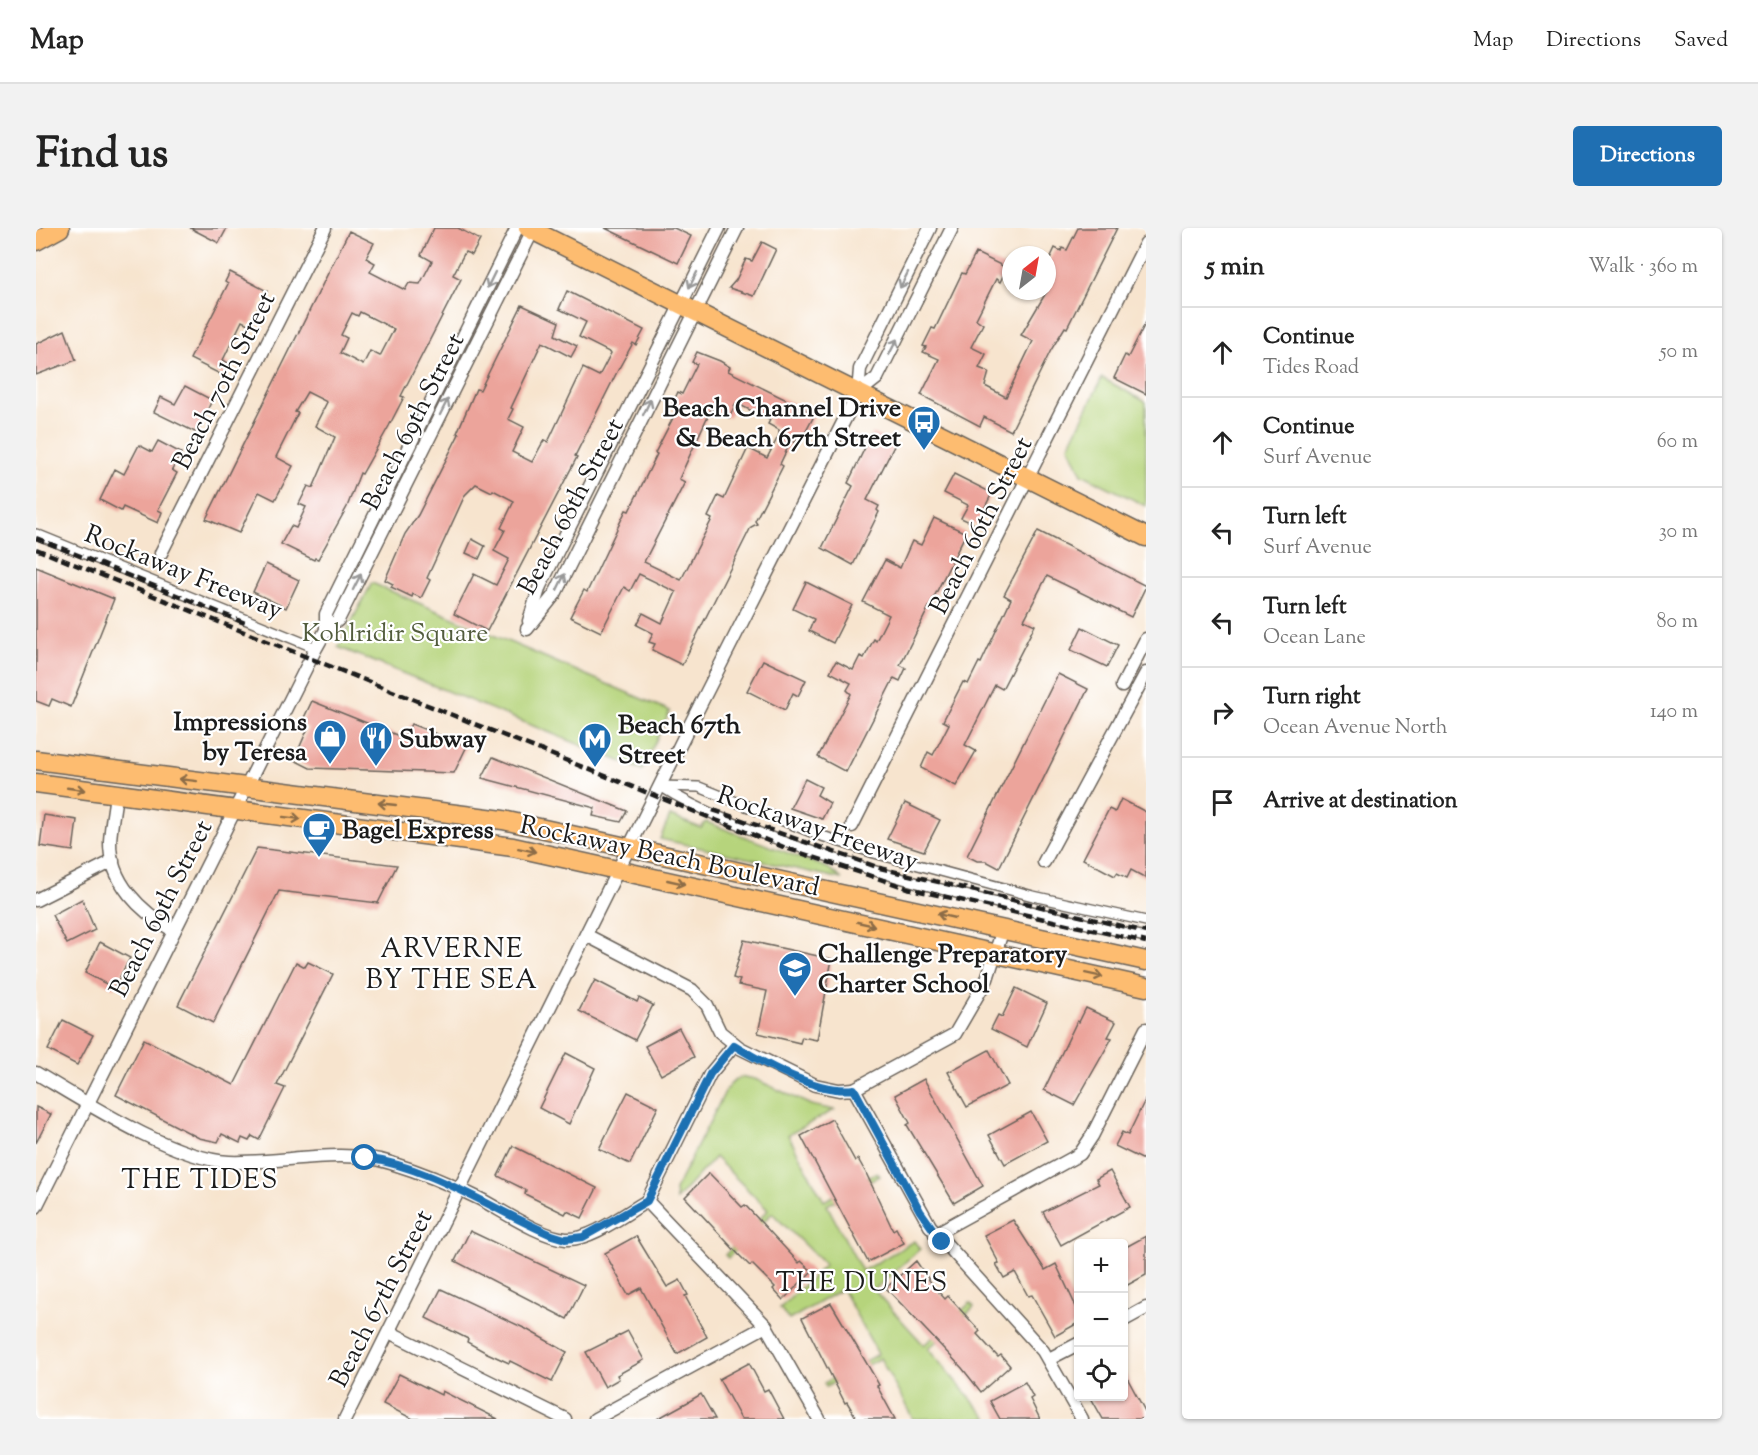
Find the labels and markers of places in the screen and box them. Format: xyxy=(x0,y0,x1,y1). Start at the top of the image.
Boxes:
place label: Beach Channel Drive & Beach 67th Street xyxy=(662,391,901,458)
bus stop icon: Beach Channel Drive & Beach 67th Street xyxy=(906,404,942,451)
place label: Impressions by Teresa xyxy=(173,705,307,772)
place label: Beach 67th Street xyxy=(618,708,741,775)
shop icon: Impressions by Teresa xyxy=(312,718,348,765)
restaurant icon: Subway xyxy=(358,720,394,767)
metro station icon: Beach 67th Street xyxy=(577,721,613,768)
place label: Subway xyxy=(399,722,487,759)
cafe icon: Bagel Express xyxy=(301,811,337,858)
place label: Bagel Express xyxy=(342,813,494,850)
place label: Challenge Preparatory Charter School xyxy=(818,937,1067,1004)
school or university icon: Challenge Preparatory Charter School xyxy=(777,950,813,997)

